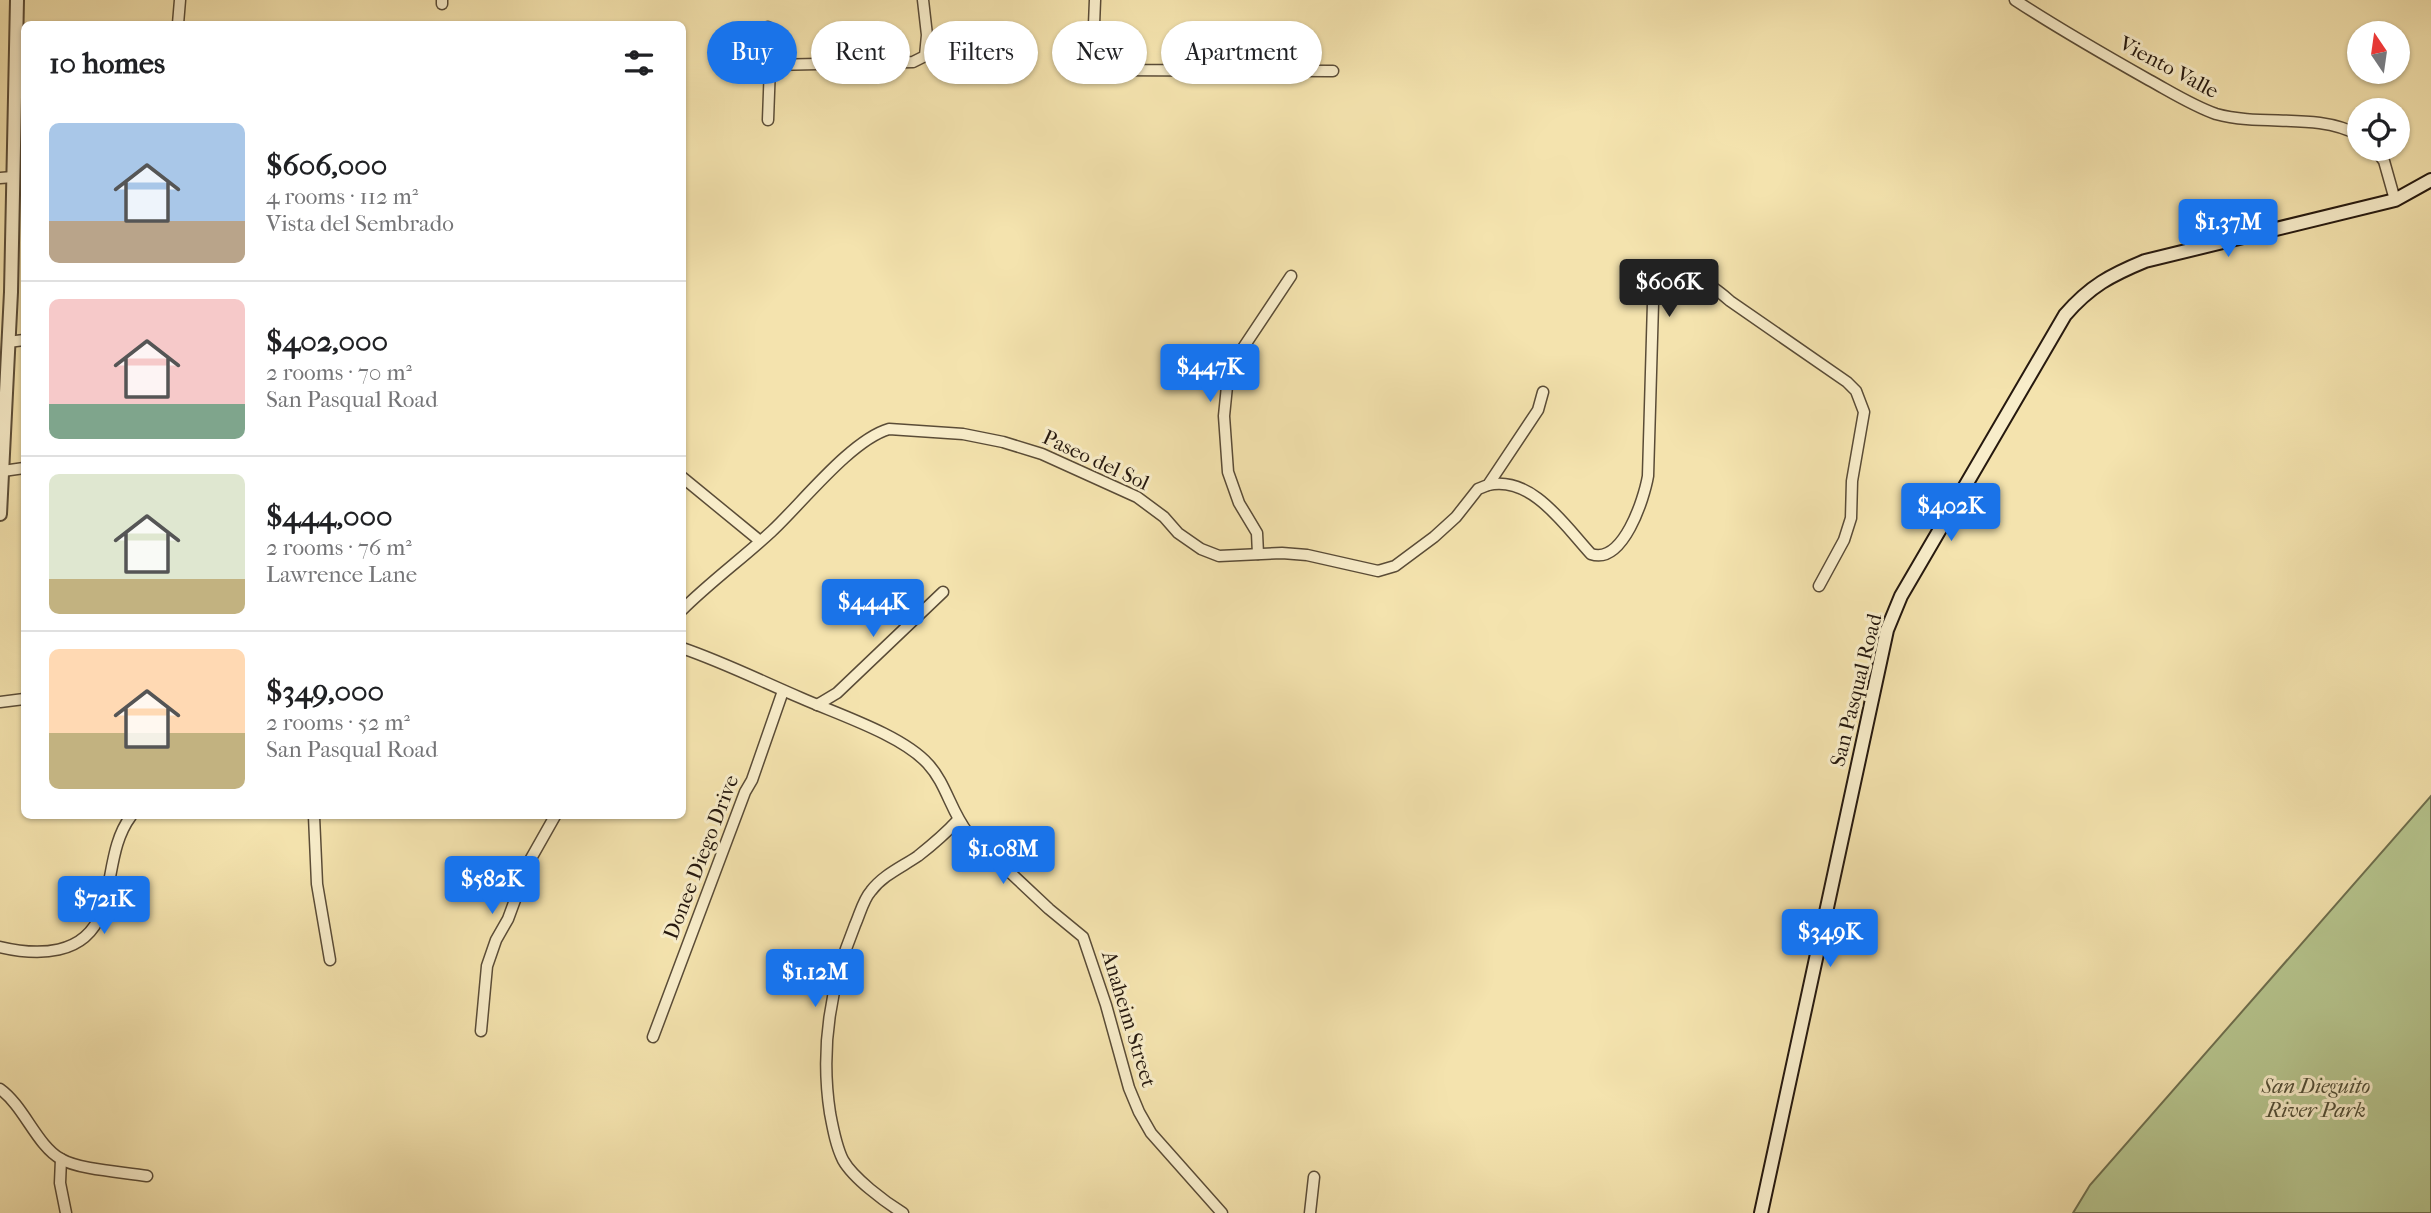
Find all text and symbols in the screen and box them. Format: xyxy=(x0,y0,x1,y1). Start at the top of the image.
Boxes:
chip: Buy xyxy=(707,21,797,84)
chip: Rent xyxy=(811,21,910,84)
chip: Filters xyxy=(924,21,1038,84)
chip: New xyxy=(1052,21,1147,84)
chip: Apartment xyxy=(1161,21,1322,84)
north arrow xyxy=(2347,21,2410,84)
map controls xyxy=(2347,21,2410,161)
street label: Viento Valle xyxy=(2115,30,2223,103)
icon: filters xyxy=(620,44,658,82)
text: 10 homes xyxy=(49,46,165,81)
button: locate xyxy=(2347,98,2410,161)
text: $606,000 xyxy=(266,148,387,183)
icon: home xyxy=(105,151,189,235)
text: 4 rooms · 112 m² xyxy=(266,183,418,210)
pin: $1.37M xyxy=(2171,200,2285,259)
text: $1.37M xyxy=(2195,208,2261,235)
text: Vista del Sembrado xyxy=(266,210,454,237)
pin: $606K xyxy=(1620,260,1718,319)
text: $606K xyxy=(1636,268,1702,295)
text: $402,000 xyxy=(266,324,388,359)
icon: home xyxy=(105,327,189,411)
pin: $447K xyxy=(1161,344,1259,404)
text: $447K xyxy=(1176,353,1244,380)
text: 2 rooms · 70 m² xyxy=(266,359,412,386)
text: San Pasqual Road xyxy=(266,386,438,413)
street label: Paseo del Sol xyxy=(1039,425,1153,495)
pin: $402K xyxy=(1902,484,2000,543)
text: $402K xyxy=(1917,492,1985,519)
text: $444,000 xyxy=(266,499,393,534)
icon: home xyxy=(105,502,189,586)
text: 2 rooms · 76 m² xyxy=(266,534,412,561)
text: Lawrence Lane xyxy=(266,561,417,588)
pin: $444K xyxy=(824,580,922,639)
text: $444K xyxy=(838,588,908,615)
street label: San Pasqual Road xyxy=(1825,611,1887,769)
text: $349,000 xyxy=(266,674,384,709)
icon: home xyxy=(105,677,189,761)
text: 2 rooms · 52 m² xyxy=(266,709,410,736)
text: San Pasqual Road xyxy=(266,736,438,763)
street label: Donee Diego Drive xyxy=(659,771,743,943)
pin: $1.08M xyxy=(946,826,1060,886)
text: $1.08M xyxy=(968,835,1038,862)
pin: $582K xyxy=(443,856,541,916)
text: $582K xyxy=(461,865,523,892)
pin: $721K xyxy=(55,876,153,936)
text: $721K xyxy=(74,885,134,912)
pin: $349K xyxy=(1781,909,1879,969)
text: $349K xyxy=(1798,918,1862,945)
street label: Anaheim Street xyxy=(1097,947,1161,1090)
pin: $1.12M xyxy=(758,950,872,1009)
text: $1.12M xyxy=(782,958,848,985)
park label: San Dieguito River Park xyxy=(2261,1074,2370,1122)

